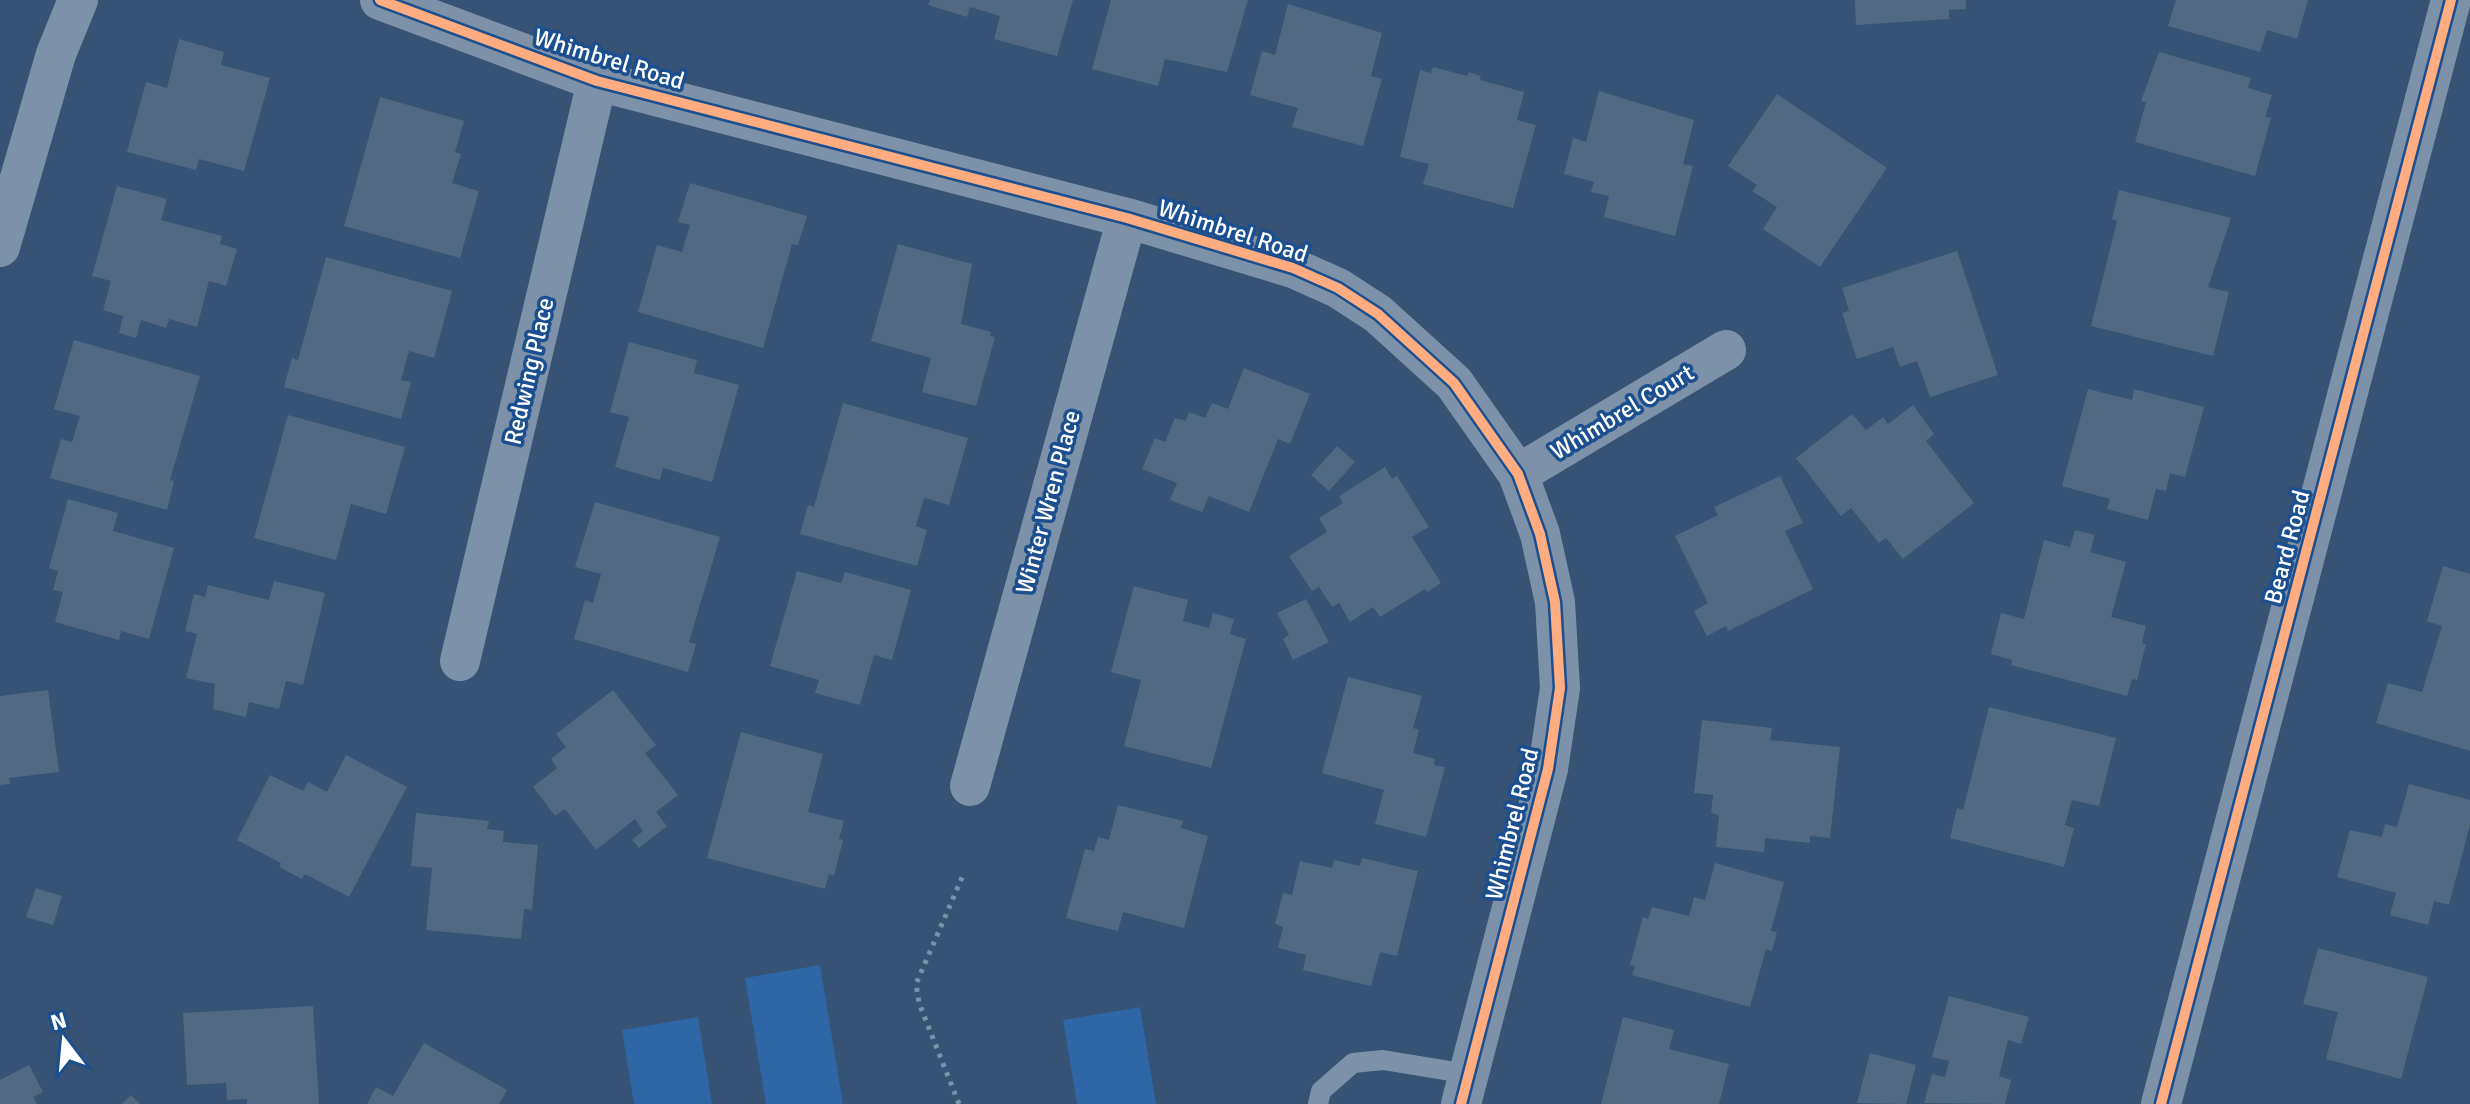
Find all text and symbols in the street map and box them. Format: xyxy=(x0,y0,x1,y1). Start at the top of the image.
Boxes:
street label: Whimbrel Road xyxy=(530,22,688,96)
street label: Whimbrel Road xyxy=(1154,193,1312,269)
street label: Redwing Place xyxy=(498,295,560,447)
street label: Whimbrel Court xyxy=(1545,357,1699,467)
street label: Winter Wren Place xyxy=(1009,407,1087,597)
street label: Beard Road xyxy=(2257,487,2317,607)
street label: Whimbrel Road xyxy=(1479,745,1545,903)
north arrow xyxy=(24,1000,104,1080)
text: N xyxy=(48,1006,70,1036)

